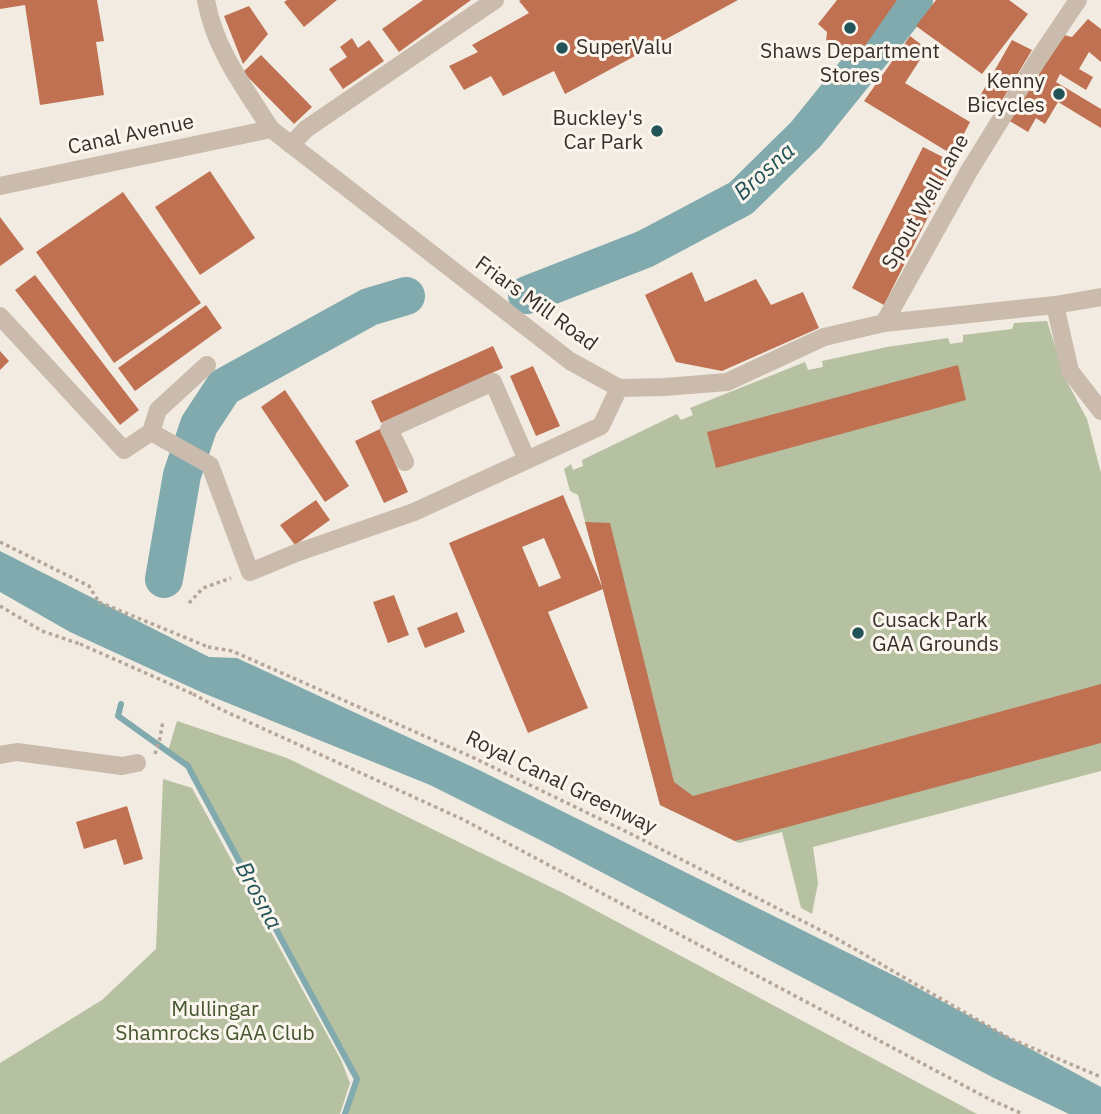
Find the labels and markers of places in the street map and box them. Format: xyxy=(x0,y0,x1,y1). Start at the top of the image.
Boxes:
marker: Shaws Department Stores xyxy=(842,20,858,36)
place label: SuperValu xyxy=(576,35,673,61)
place label: Shaws Department Stores xyxy=(760,39,940,89)
marker: SuperValu xyxy=(554,40,570,56)
place label: Kenny Bicycles xyxy=(967,69,1045,119)
marker: Kenny Bicycles xyxy=(1051,86,1067,102)
place label: Buckley's Car Park xyxy=(552,106,643,156)
marker: Buckley's Car Park xyxy=(649,123,665,139)
place label: Cusack Park GAA Grounds xyxy=(872,608,999,658)
marker: Cusack Park GAA Grounds xyxy=(850,625,866,641)

